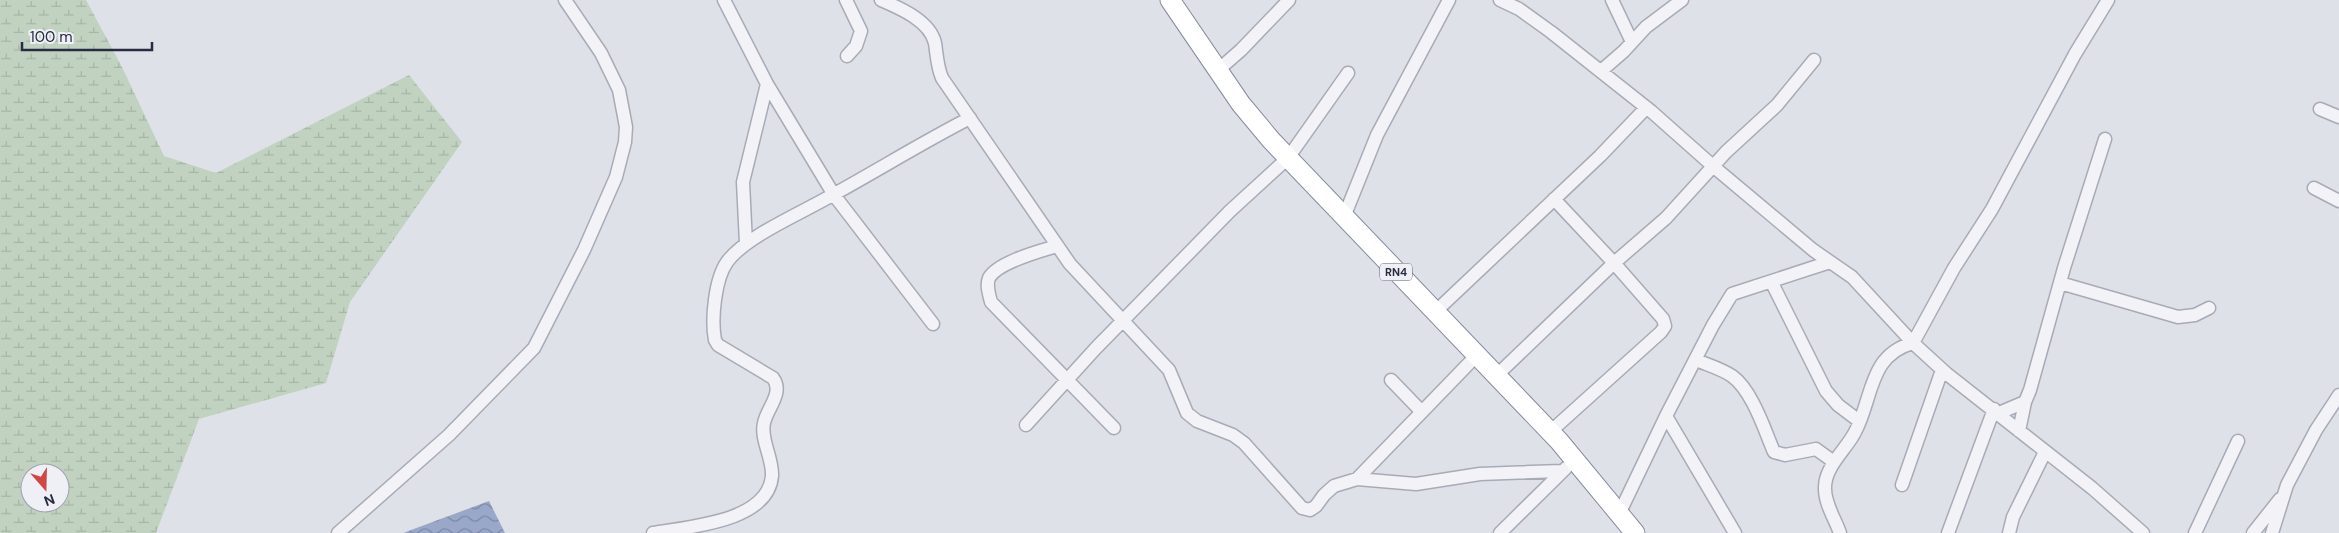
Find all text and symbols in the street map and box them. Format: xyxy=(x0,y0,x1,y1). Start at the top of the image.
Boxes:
scale bar xyxy=(22,20,152,52)
text: 100 m xyxy=(30,27,73,47)
road number: RN4 xyxy=(1380,264,1412,280)
north arrow xyxy=(20,463,70,513)
text: N xyxy=(42,490,57,510)

